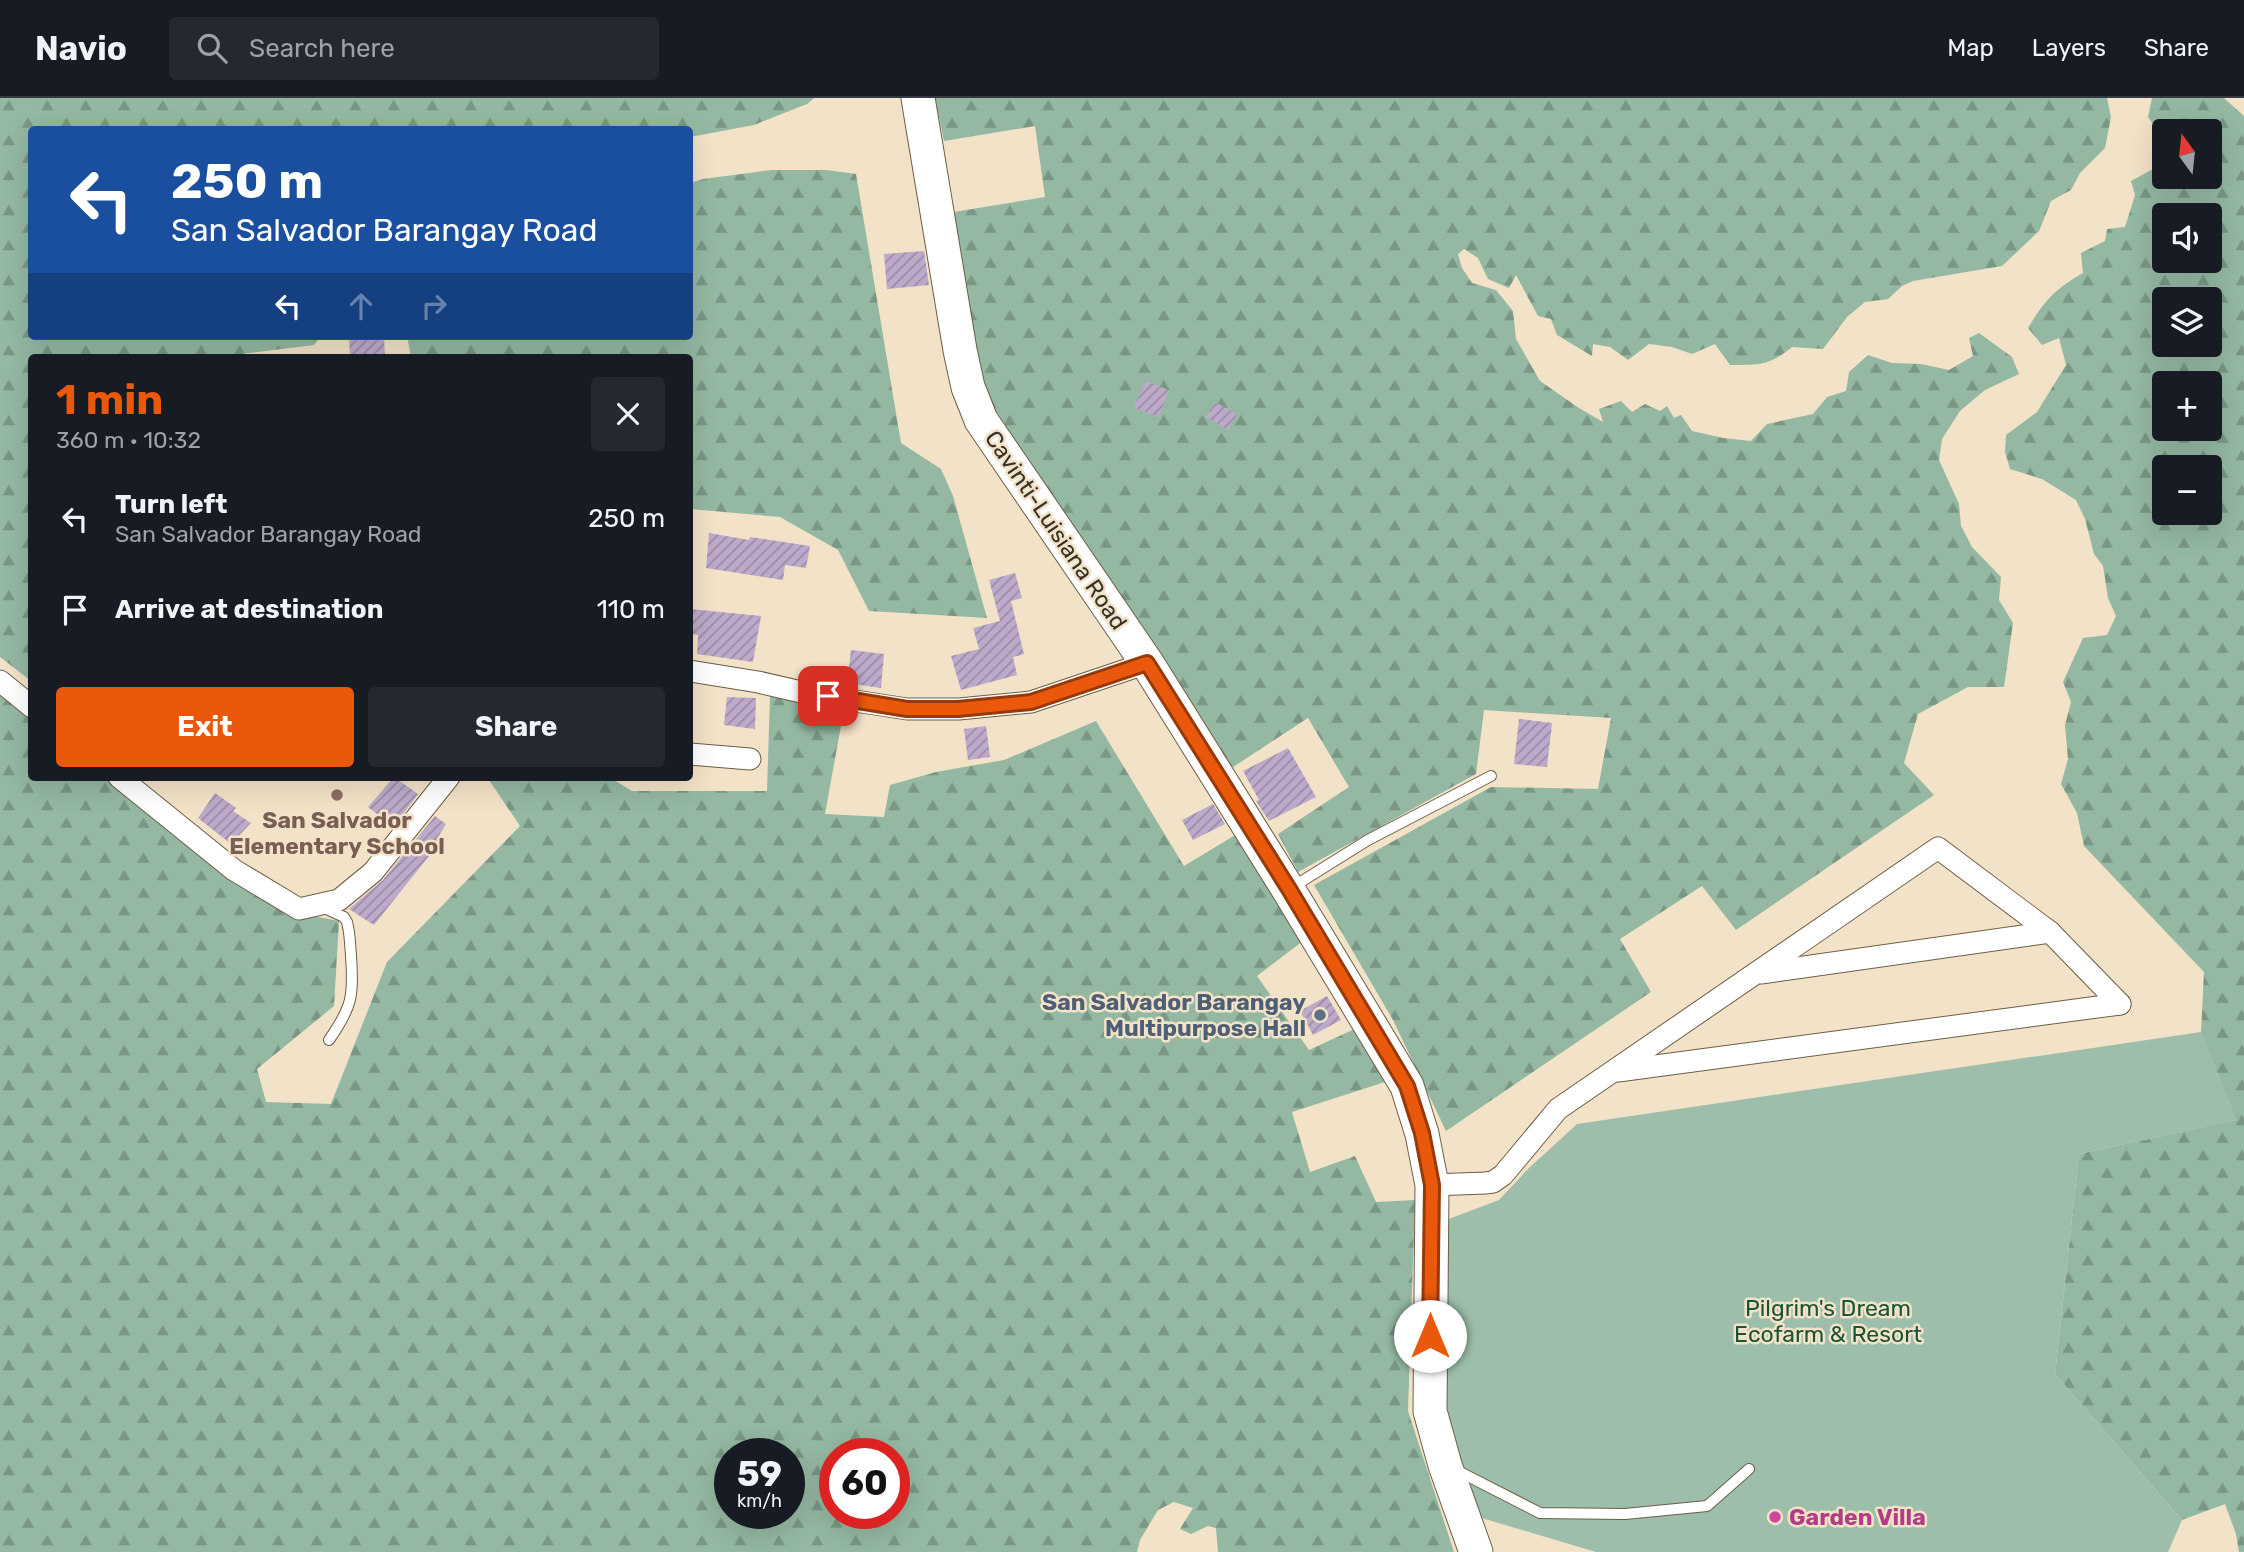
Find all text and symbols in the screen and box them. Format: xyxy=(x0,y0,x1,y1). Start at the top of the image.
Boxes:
search box xyxy=(169,17,659,80)
text: Navio xyxy=(35,29,127,68)
icon: search xyxy=(193,29,231,67)
text: Search here xyxy=(249,33,395,64)
text: Map xyxy=(1947,34,1994,62)
text: Layers xyxy=(2032,34,2106,62)
text: Share xyxy=(2144,34,2209,62)
north arrow xyxy=(2152,119,2222,189)
map controls xyxy=(2152,119,2222,525)
text: 250 m xyxy=(171,152,323,210)
icon: left xyxy=(56,154,147,245)
button: sound xyxy=(2152,203,2222,273)
text: San Salvador Barangay Road xyxy=(171,211,597,249)
icon: left xyxy=(269,287,307,325)
icon: ahead xyxy=(342,287,380,325)
icon: right xyxy=(415,287,453,325)
button: layers xyxy=(2152,287,2222,357)
button: + xyxy=(2152,371,2222,441)
text: 1 min xyxy=(56,375,163,425)
button: close xyxy=(591,377,665,451)
street label: Cavinti-Luisiana Road xyxy=(979,425,1133,635)
text: 360 m · 10:32 xyxy=(56,426,201,454)
button: − xyxy=(2152,455,2222,525)
text: Turn left xyxy=(115,489,227,520)
icon: left xyxy=(56,500,94,538)
text: 250 m xyxy=(588,503,665,534)
text: San Salvador Barangay Road xyxy=(115,520,422,548)
icon: arrive xyxy=(56,591,94,629)
text: Arrive at destination xyxy=(115,594,383,625)
text: 110 m xyxy=(597,594,665,625)
pin xyxy=(798,666,858,726)
icon: arrive xyxy=(809,677,847,715)
button: Exit xyxy=(56,687,354,767)
button: Share xyxy=(368,687,665,767)
marker: San Salvador Elementary School xyxy=(329,787,345,803)
place label: San Salvador Elementary School xyxy=(229,806,445,860)
place label: San Salvador Barangay Multipurpose Hall xyxy=(1042,988,1306,1042)
marker: San Salvador Barangay Multipurpose Hall xyxy=(1312,1007,1328,1023)
park label: Pilgrim's Dream Ecofarm & Resort xyxy=(1734,1294,1922,1348)
position arrow xyxy=(1393,1299,1467,1373)
speed limit sign: 60 xyxy=(819,1438,910,1529)
text: 59 xyxy=(737,1453,782,1495)
text: km/h xyxy=(737,1490,782,1512)
place label: Garden Villa xyxy=(1789,1503,1926,1531)
marker: Garden Villa xyxy=(1767,1509,1783,1525)

